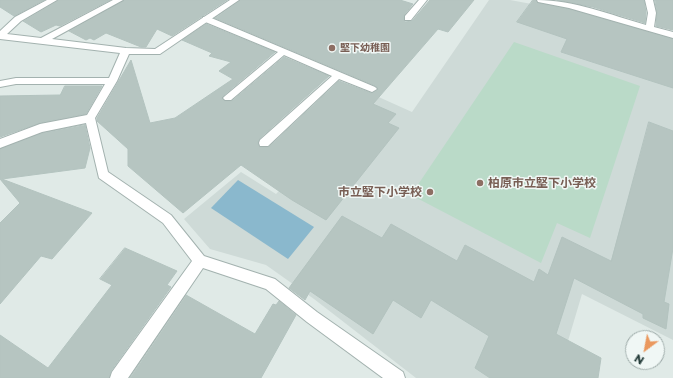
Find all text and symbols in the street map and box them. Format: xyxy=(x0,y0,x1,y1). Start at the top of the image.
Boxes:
place label: 堅下幼稚園 xyxy=(340,42,390,54)
marker: 堅下幼稚園 xyxy=(327,43,337,53)
place label: 柏原市立堅下小学校 xyxy=(488,176,596,190)
marker: 柏原市立堅下小学校 xyxy=(475,178,485,188)
place label: 市立堅下小学校 xyxy=(338,185,422,199)
marker: 市立堅下小学校 xyxy=(425,187,435,197)
north arrow xyxy=(625,330,665,370)
text: N xyxy=(632,351,647,368)

